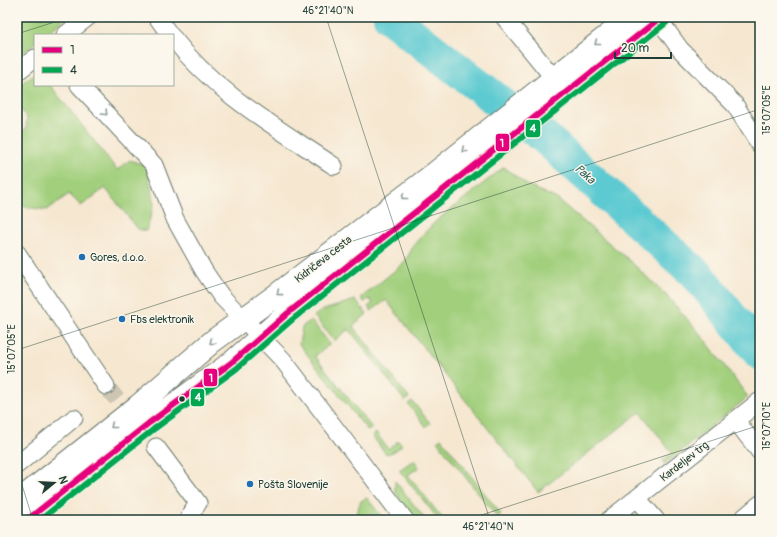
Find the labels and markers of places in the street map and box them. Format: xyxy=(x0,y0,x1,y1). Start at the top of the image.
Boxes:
place label: Gores, d.o.o. xyxy=(90,251,146,264)
marker: Gores, d.o.o. xyxy=(77,252,87,262)
place label: Fbs elektronik xyxy=(130,313,194,326)
marker: Fbs elektronik xyxy=(117,314,127,324)
unlabelled marker xyxy=(177,394,187,404)
place label: Pošta Slovenije xyxy=(258,478,329,491)
marker: Pošta Slovenije xyxy=(245,479,255,489)

